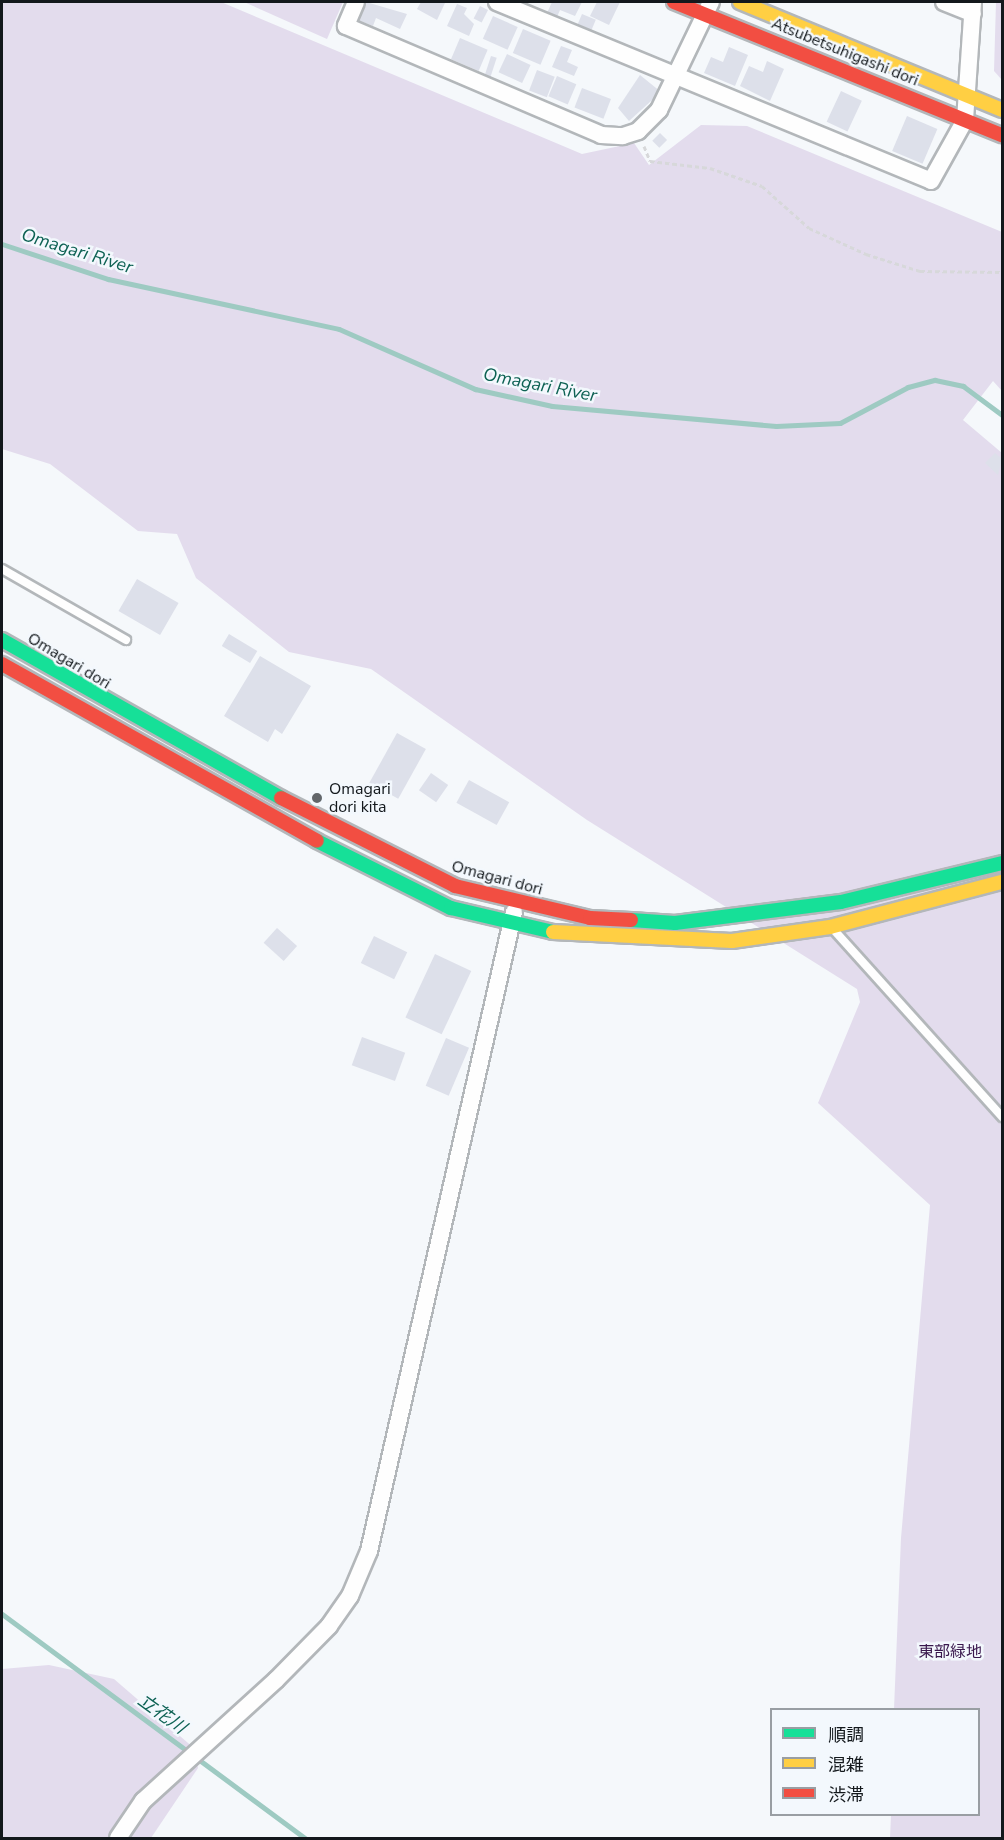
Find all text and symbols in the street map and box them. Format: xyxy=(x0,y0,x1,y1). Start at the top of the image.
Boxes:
street label: Atsubetsuhigashi dori xyxy=(769,14,921,90)
water label: Omagari River xyxy=(19,224,135,278)
water label: Omagari River xyxy=(481,363,599,407)
street label: Omagari dori xyxy=(24,629,114,693)
place label: Omagari dori kita xyxy=(329,779,391,817)
marker: Omagari dori kita xyxy=(310,791,324,805)
street label: Omagari dori xyxy=(449,857,545,899)
park label: 東部緑地 xyxy=(918,1642,982,1662)
water label: 立花川 xyxy=(134,1689,190,1739)
legend xyxy=(770,1708,980,1816)
text: 順調 xyxy=(828,1723,864,1747)
text: 混雑 xyxy=(828,1753,864,1777)
text: 渋滞 xyxy=(828,1783,864,1807)

